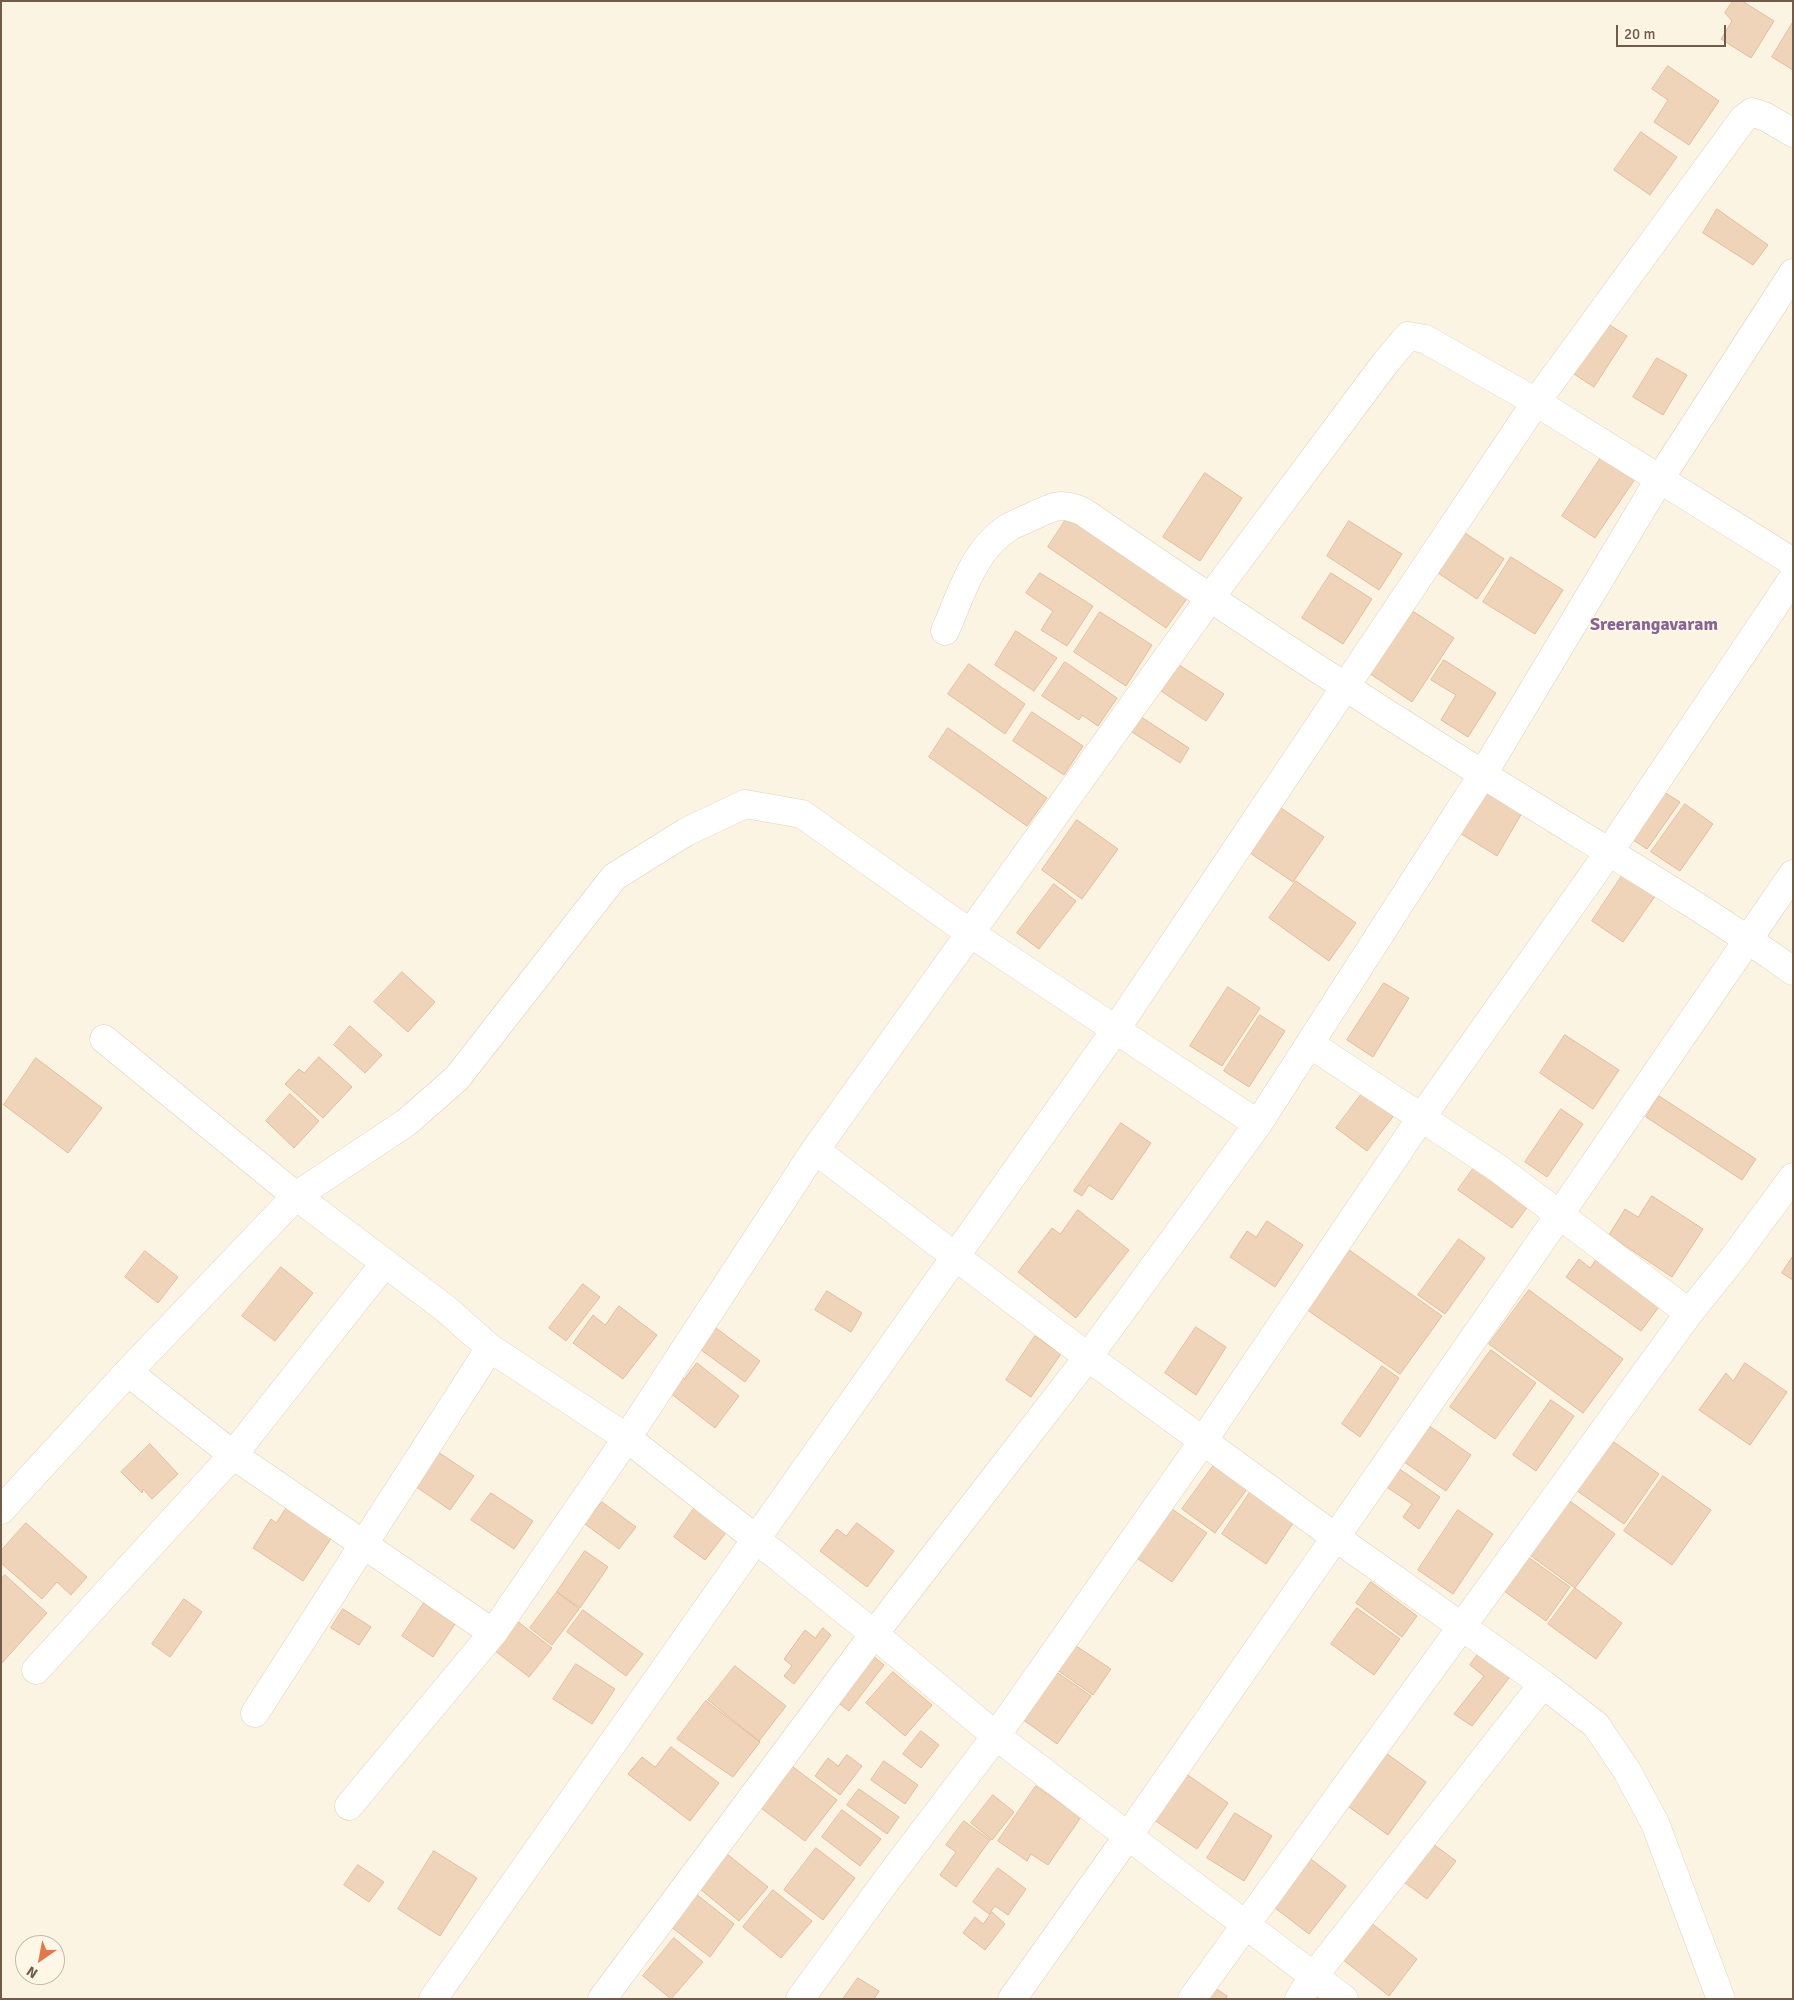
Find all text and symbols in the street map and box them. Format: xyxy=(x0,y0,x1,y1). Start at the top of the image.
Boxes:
scale bar xyxy=(1619,15,1729,47)
text: 20 m xyxy=(1624,25,1655,43)
district label: Sreerangavaram xyxy=(1590,614,1718,636)
north arrow xyxy=(15,1935,65,1985)
text: N xyxy=(23,1962,41,1982)

